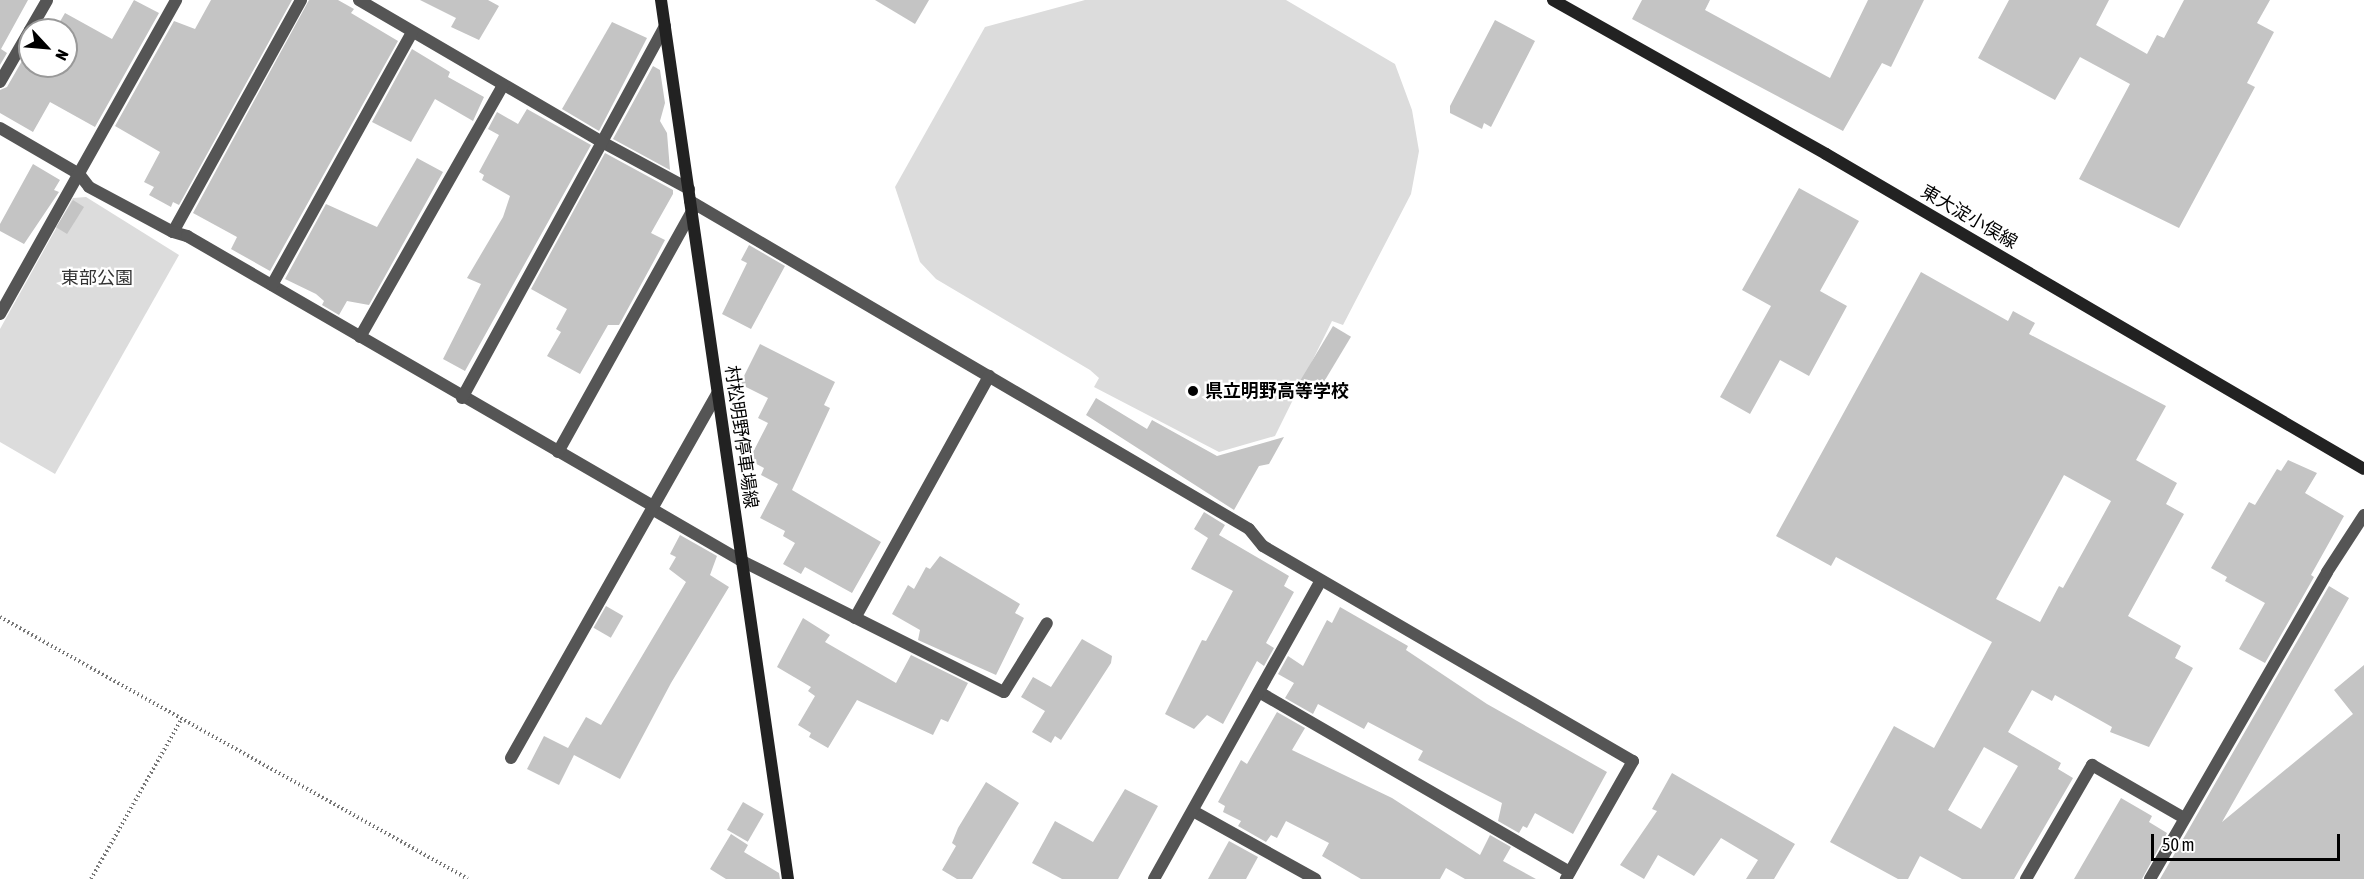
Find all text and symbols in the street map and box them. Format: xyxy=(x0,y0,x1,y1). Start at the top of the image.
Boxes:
north arrow xyxy=(18,18,78,78)
text: N xyxy=(52,47,73,63)
street label: 東大淀小俣線 xyxy=(1917,181,2021,253)
park label: 東部公園 xyxy=(61,267,133,289)
street label: 村松明野停車場線 xyxy=(720,364,762,510)
place label: 県立明野高等学校 xyxy=(1205,380,1349,402)
marker: 県立明野高等学校 xyxy=(1186,384,1200,398)
scale bar xyxy=(2154,822,2343,860)
text: 50 m xyxy=(2162,834,2194,855)

